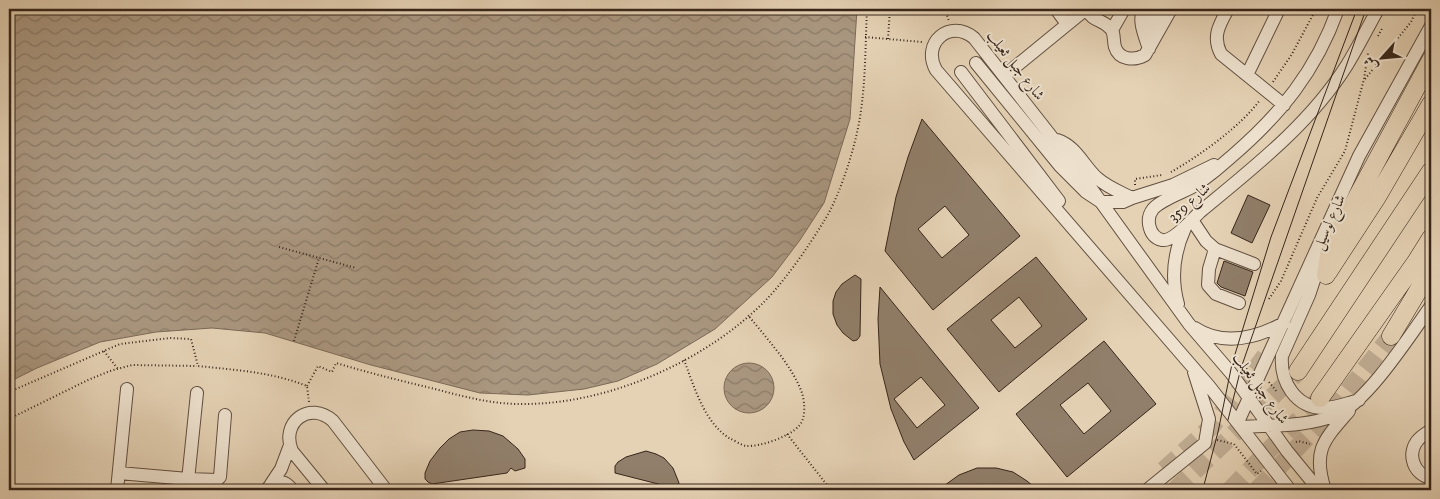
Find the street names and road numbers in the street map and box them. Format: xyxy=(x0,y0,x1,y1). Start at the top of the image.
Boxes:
street label: شارع جبل ثعيلب xyxy=(980,26,1049,106)
street label: شارع 359 xyxy=(1164,179,1216,228)
street label: شارع لوسيل xyxy=(1309,191,1353,254)
street label: شارع جبل ثعيلب xyxy=(1226,349,1293,430)

